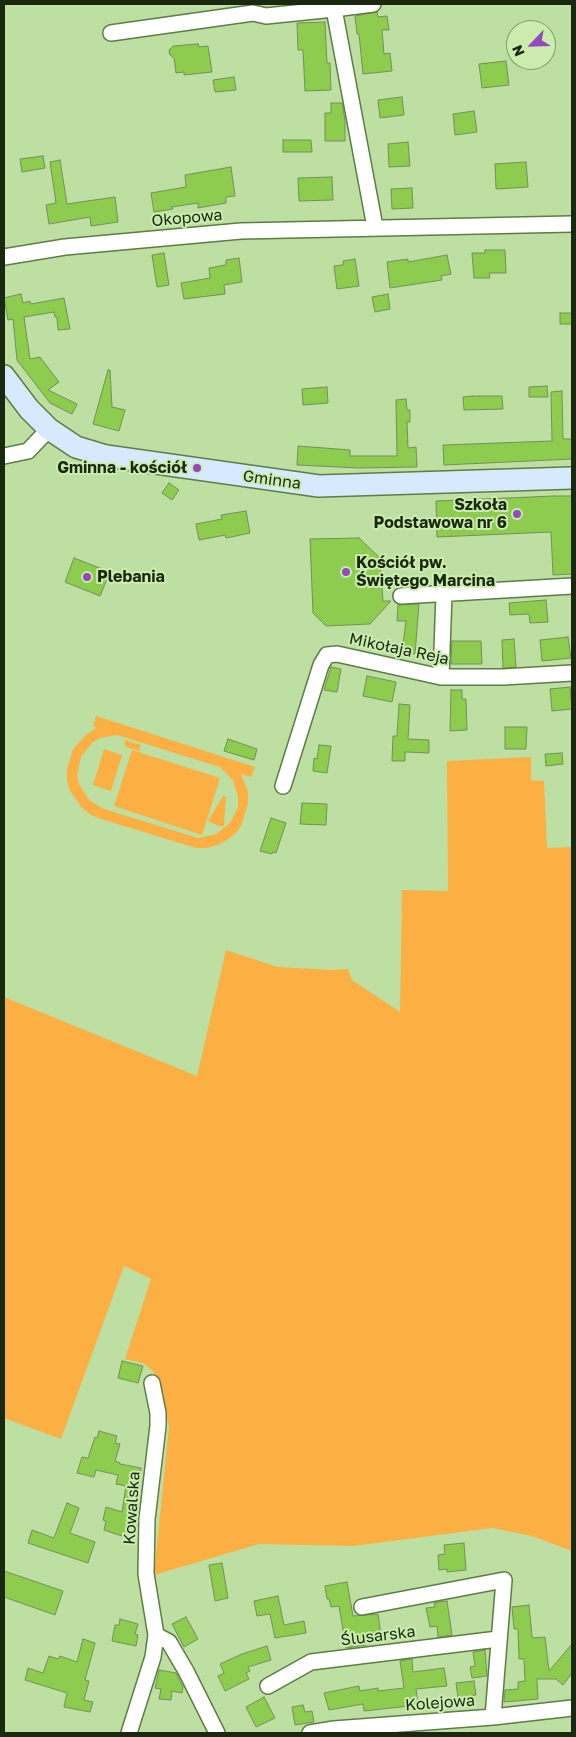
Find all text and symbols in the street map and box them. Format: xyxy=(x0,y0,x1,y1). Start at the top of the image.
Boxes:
north arrow xyxy=(506,20,556,70)
text: N xyxy=(508,43,528,59)
street label: Okopowa xyxy=(151,205,223,231)
place label: Gminna - kościół xyxy=(57,458,187,478)
marker: Gminna - kościół xyxy=(191,462,203,474)
street label: Gminna xyxy=(242,466,302,494)
place label: Szkoła Podstawowa nr 6 xyxy=(374,495,507,533)
marker: Szkoła Podstawowa nr 6 xyxy=(511,508,523,520)
place label: Kościół pw. Świętego Marcina xyxy=(356,553,495,591)
marker: Kościół pw. Świętego Marcina xyxy=(340,566,352,578)
place label: Plebania xyxy=(97,567,165,587)
marker: Plebania xyxy=(81,571,93,583)
street label: Mikołaja Reja xyxy=(347,629,451,669)
street label: Kowalska xyxy=(120,1471,144,1545)
street label: Ślusarska xyxy=(340,1622,416,1650)
street label: Kolejowa xyxy=(404,1691,476,1715)

